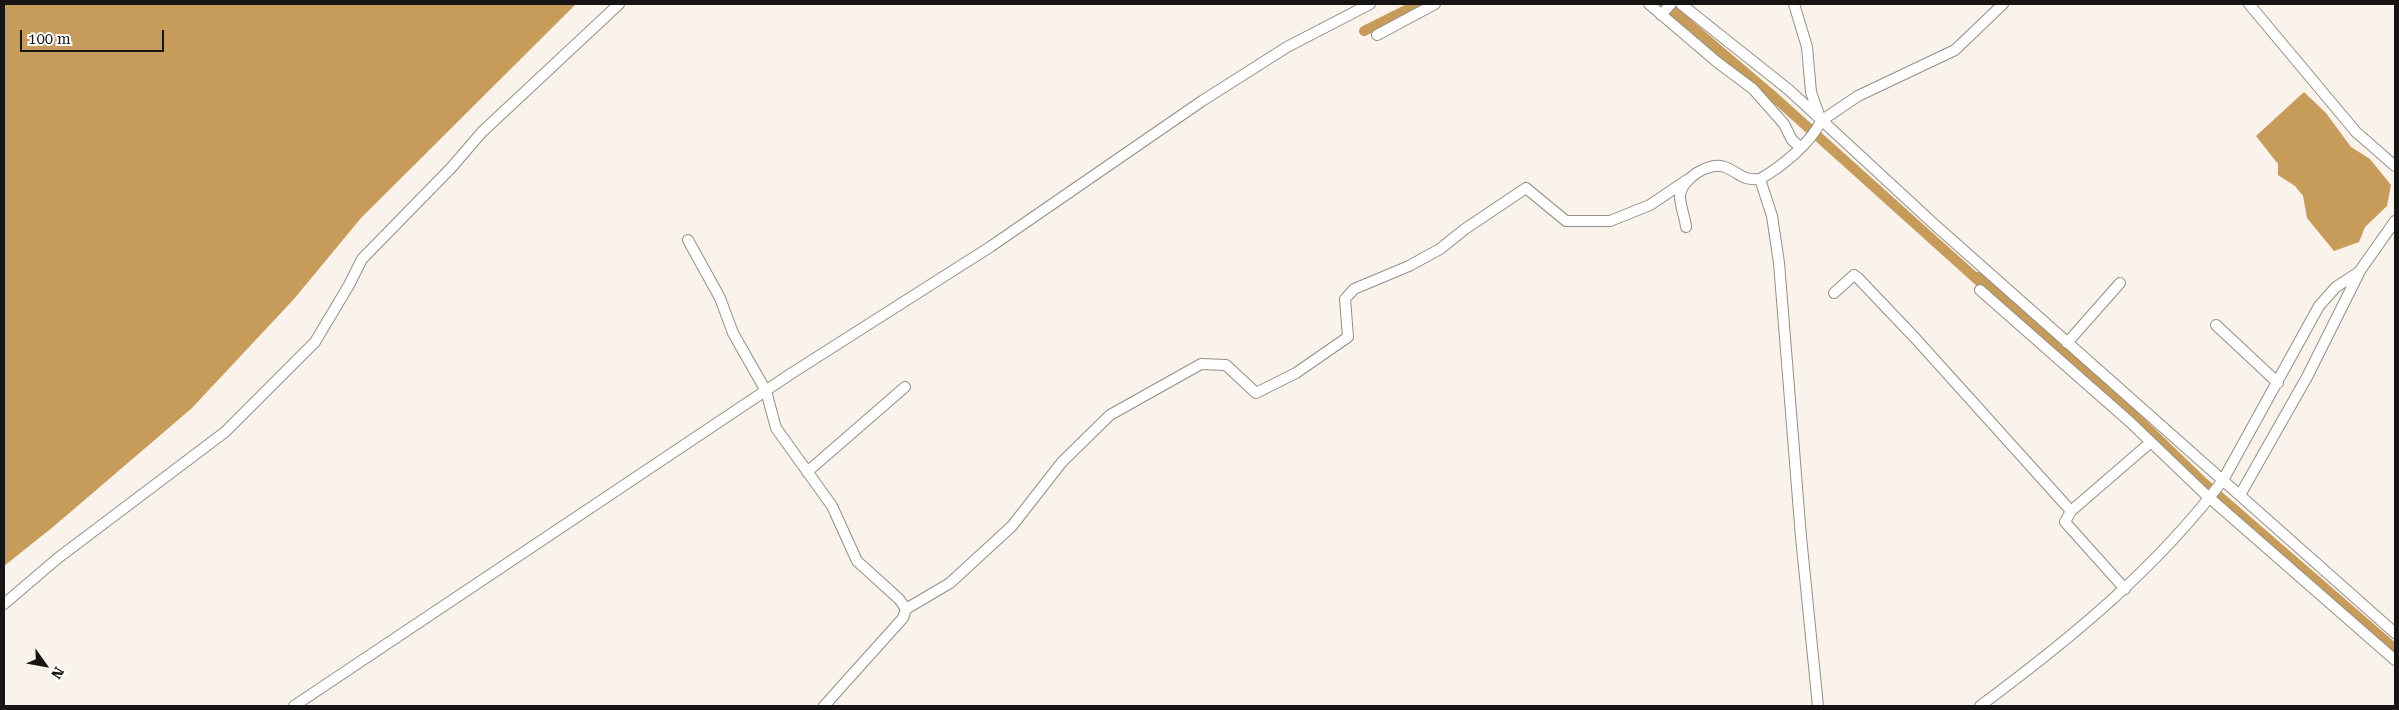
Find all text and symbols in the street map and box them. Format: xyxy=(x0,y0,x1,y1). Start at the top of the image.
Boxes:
scale bar xyxy=(22,20,166,52)
text: 100 m xyxy=(28,30,71,48)
north arrow xyxy=(20,640,70,690)
text: N xyxy=(48,664,67,682)

